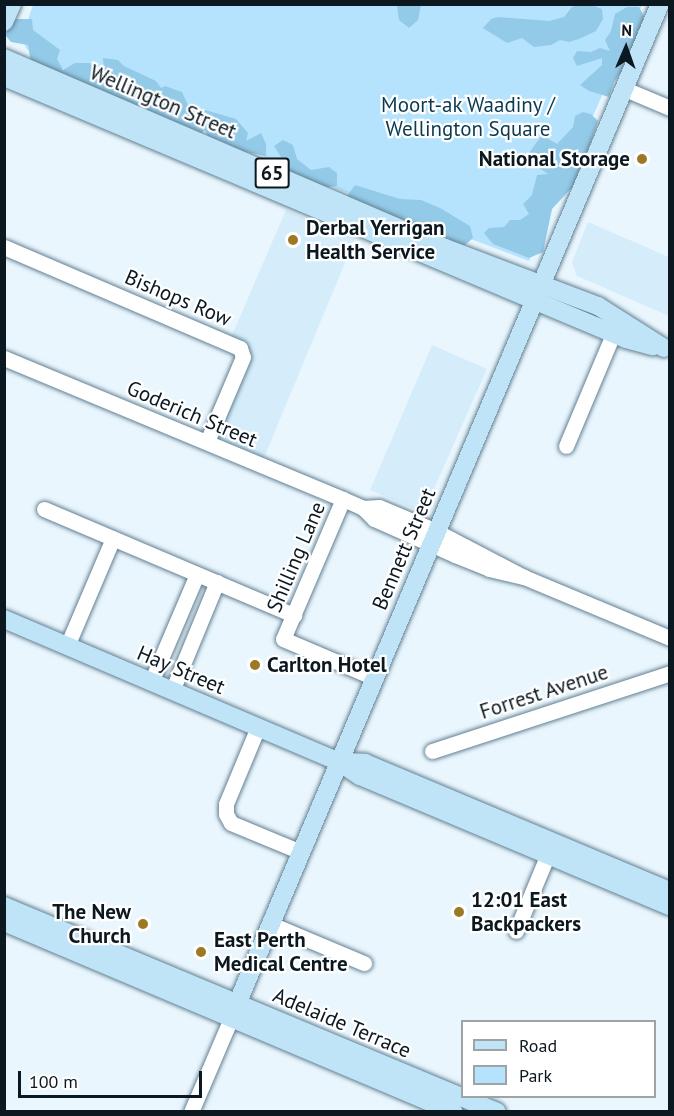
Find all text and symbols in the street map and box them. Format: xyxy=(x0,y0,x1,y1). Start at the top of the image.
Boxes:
north arrow xyxy=(596,18,656,78)
text: N xyxy=(621,20,632,40)
street label: Wellington Street xyxy=(86,60,240,144)
park label: Moort-ak Waadiny / Wellington Square xyxy=(380,92,556,142)
place label: National Storage xyxy=(479,146,630,172)
marker: National Storage xyxy=(635,152,649,166)
road number: 65 xyxy=(254,156,290,190)
place label: Derbal Yerrigan Health Service xyxy=(306,215,445,265)
marker: Derbal Yerrigan Health Service xyxy=(284,231,302,249)
street label: Bishops Row xyxy=(121,264,235,332)
street label: Goderich Street xyxy=(123,375,261,453)
street label: Bennett Street xyxy=(367,484,441,614)
street label: Shilling Lane xyxy=(261,498,331,616)
street label: Hay Street xyxy=(133,640,229,700)
place label: Carlton Hotel xyxy=(267,652,387,678)
marker: Carlton Hotel xyxy=(248,658,262,672)
street label: Forrest Avenue xyxy=(476,659,612,725)
place label: 12:01 East Backpackers xyxy=(471,887,581,937)
place label: The New Church xyxy=(52,899,131,949)
marker: 12:01 East Backpackers xyxy=(452,905,466,919)
marker: The New Church xyxy=(136,917,150,931)
place label: East Perth Medical Centre xyxy=(214,927,348,977)
marker: East Perth Medical Centre xyxy=(192,943,210,961)
street label: Adelaide Terrace xyxy=(269,982,415,1064)
legend xyxy=(461,1020,656,1098)
text: Road xyxy=(519,1034,557,1057)
scale bar xyxy=(21,1059,206,1097)
text: Park xyxy=(519,1064,552,1087)
text: 100 m xyxy=(29,1070,78,1093)

